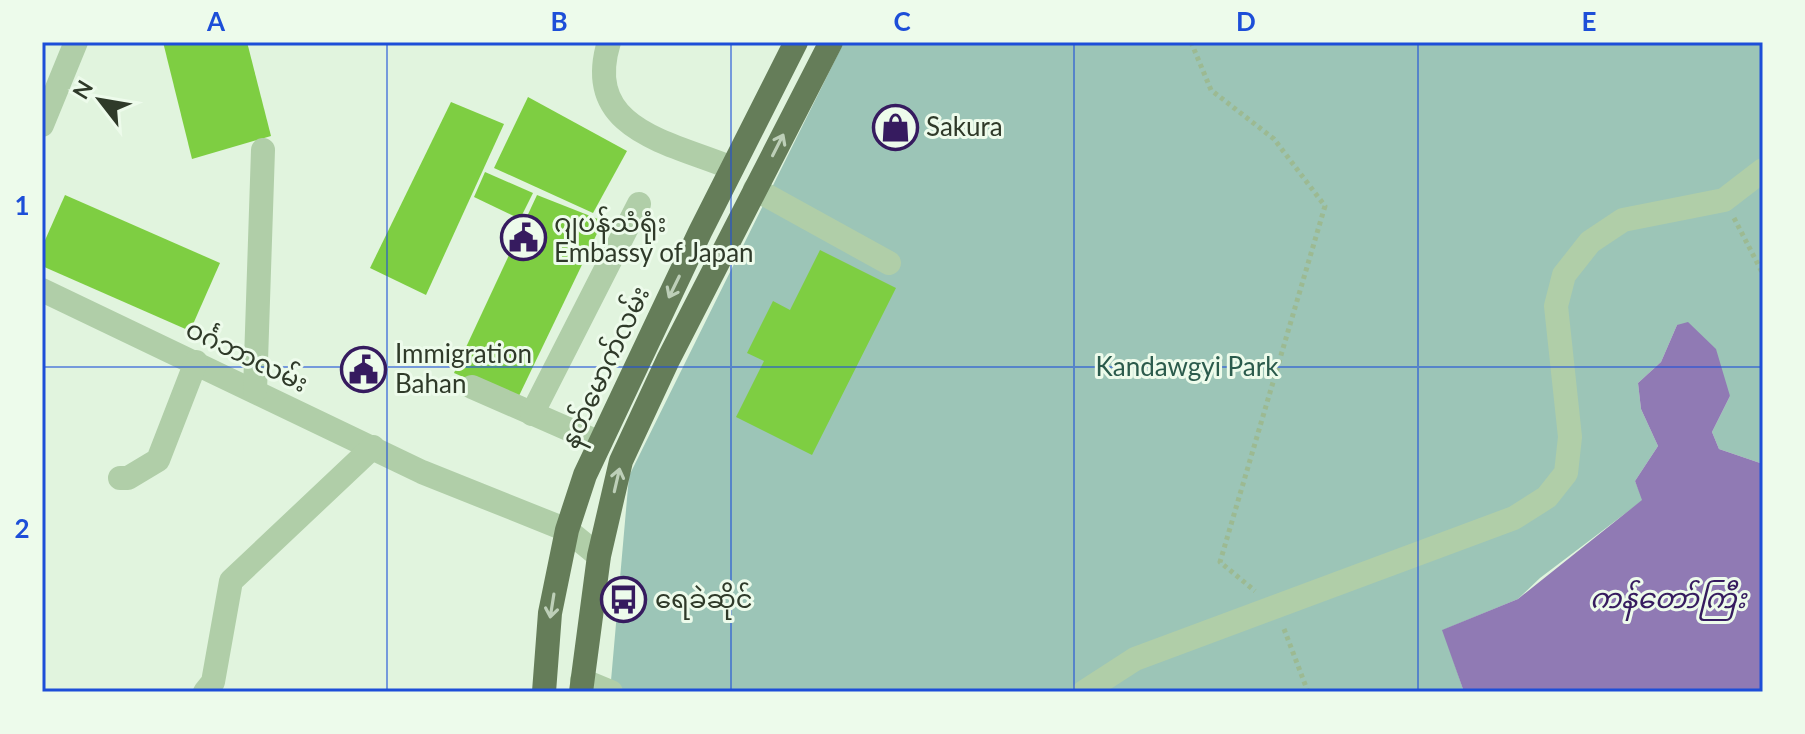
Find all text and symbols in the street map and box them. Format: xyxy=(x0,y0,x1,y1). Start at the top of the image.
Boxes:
text: A xyxy=(206,5,226,37)
text: B xyxy=(550,5,568,37)
text: C xyxy=(893,5,911,37)
text: D xyxy=(1236,5,1256,37)
text: E xyxy=(1582,5,1596,37)
north arrow xyxy=(60,60,140,140)
text: N xyxy=(66,75,98,104)
shop icon: Sakura xyxy=(871,103,919,151)
place label: Sakura xyxy=(926,110,1003,142)
one-way arrow xyxy=(770,133,786,157)
text: 1 xyxy=(14,189,30,221)
place label: ဂျပန်သံရုံး Embassy of Japan xyxy=(554,206,754,268)
public building icon: ဂျပန်သံရုံး Embassy of Japan xyxy=(499,214,547,262)
one-way arrow xyxy=(665,275,680,298)
street label: နတ်မောက်လမ်း xyxy=(553,281,661,455)
street label: ဝင်္ဂဘာလမ်း xyxy=(181,312,314,398)
place label: Immigration Bahan xyxy=(395,337,532,399)
public building icon: Immigration Bahan xyxy=(340,345,388,393)
park label: Kandawgyi Park xyxy=(1096,350,1279,382)
one-way arrow xyxy=(610,467,625,493)
text: 2 xyxy=(14,512,30,544)
bus stop icon: ရေခဲဆိုင် xyxy=(600,575,648,623)
water label: ကန်တော်ကြီး xyxy=(1590,579,1749,622)
place label: ရေခဲဆိုင် xyxy=(655,582,753,620)
one-way arrow xyxy=(544,593,559,618)

